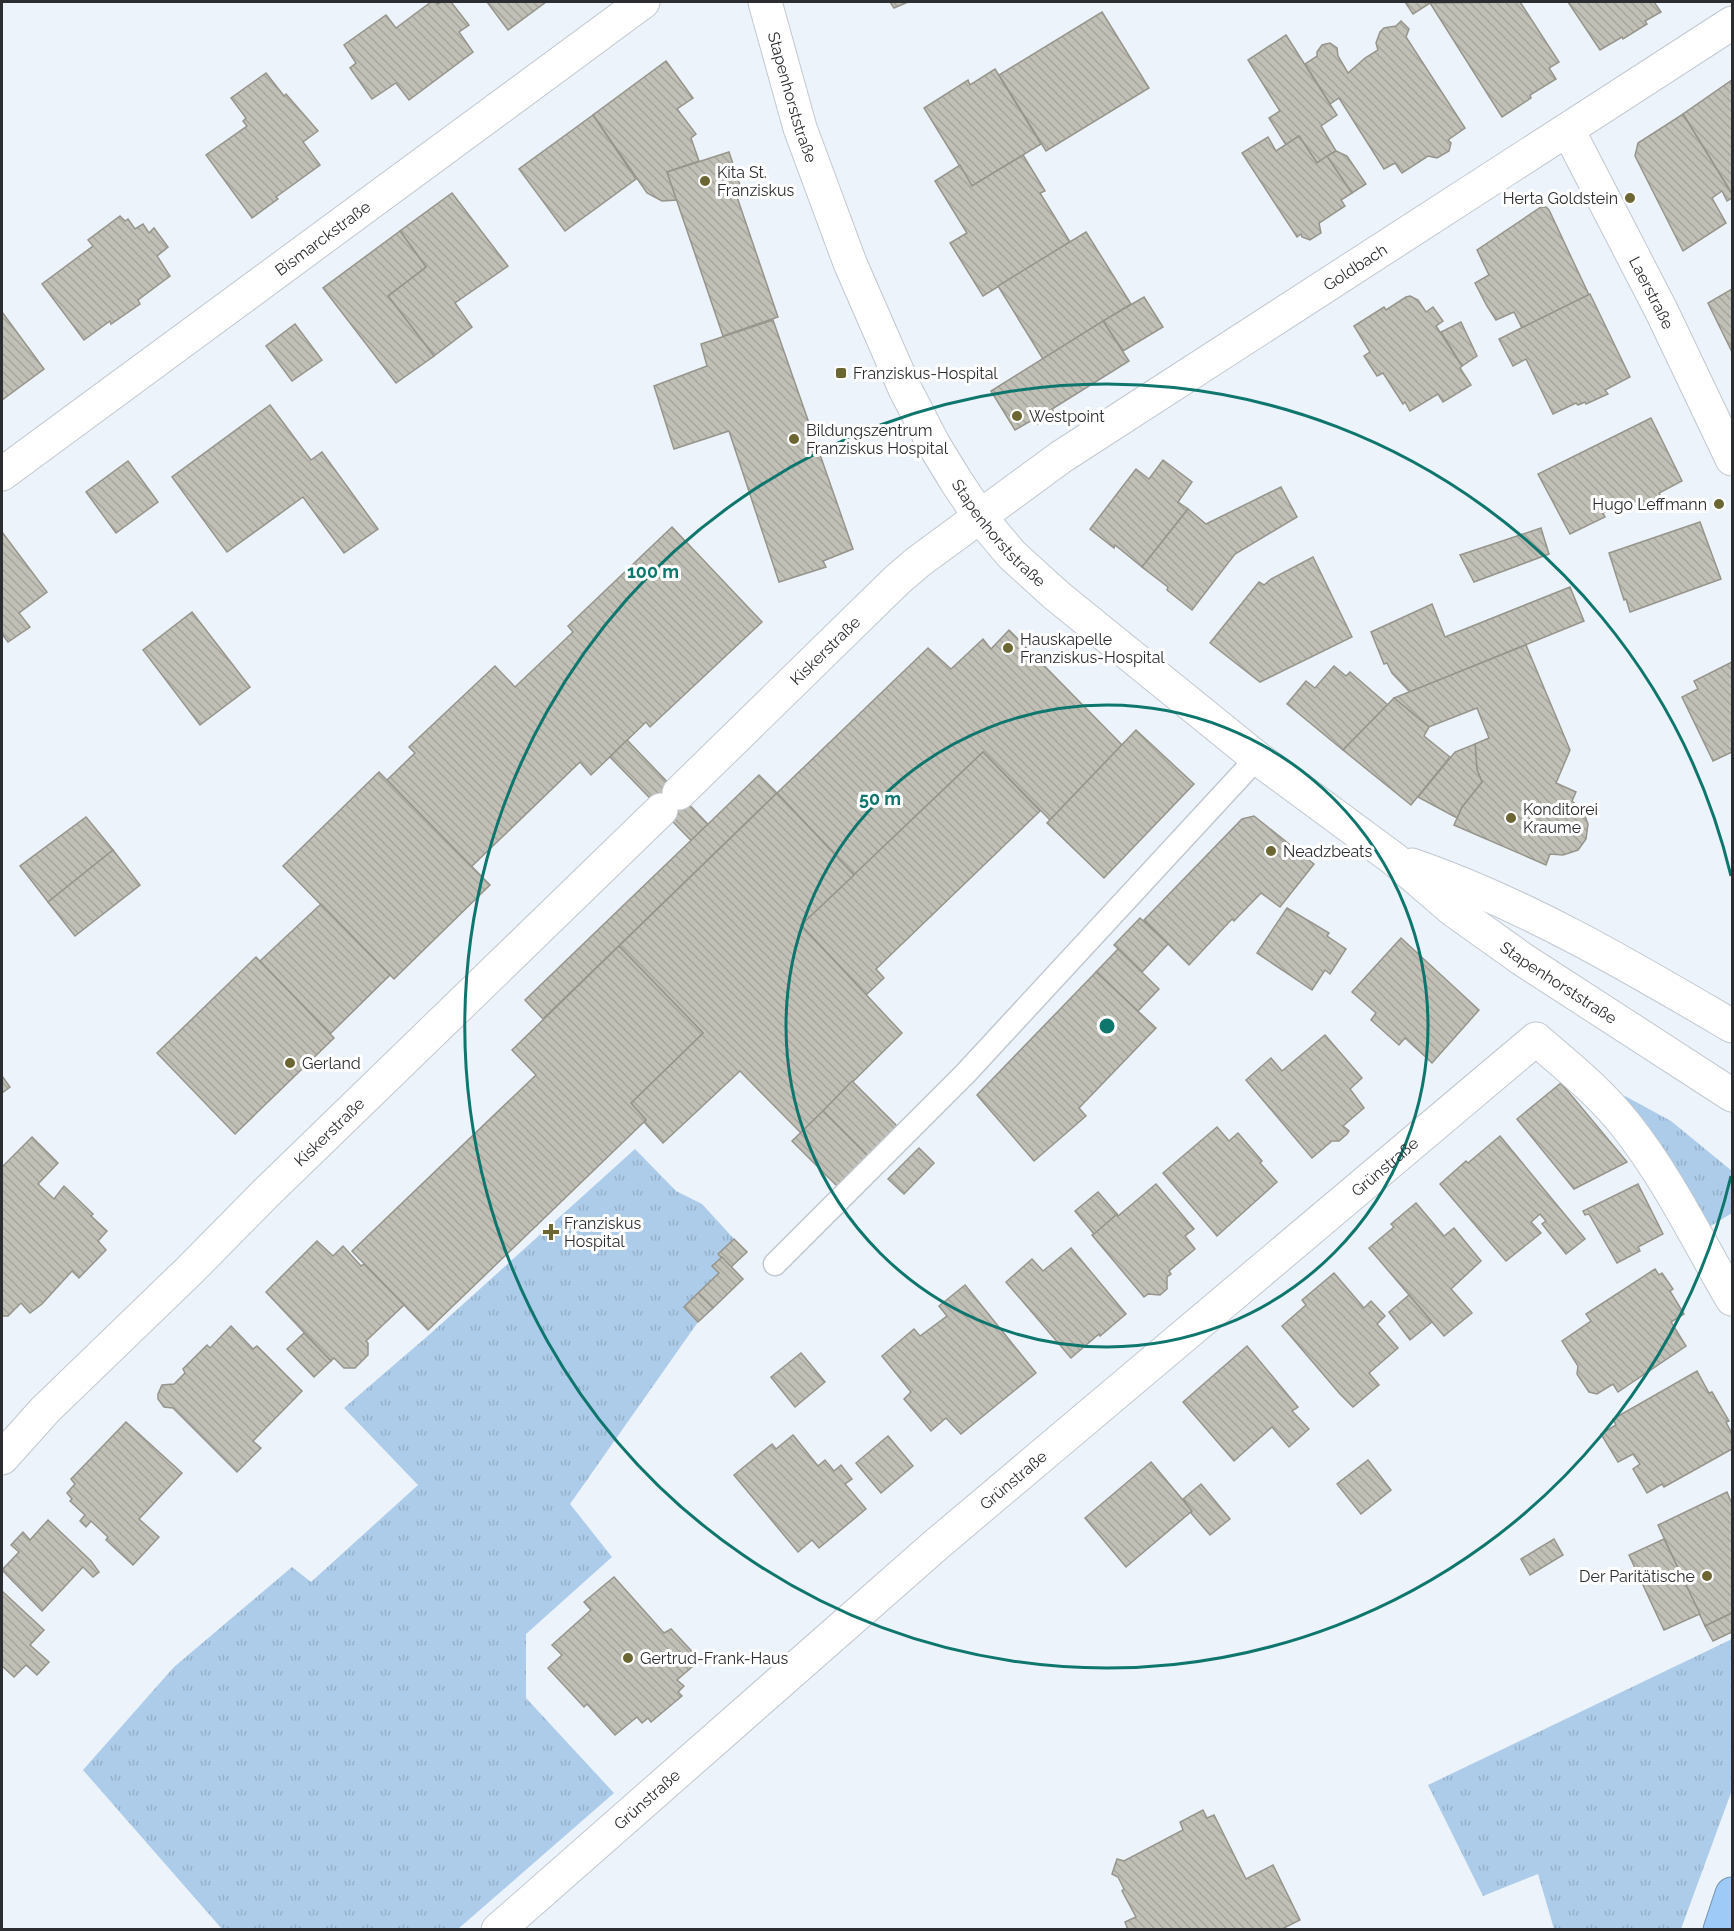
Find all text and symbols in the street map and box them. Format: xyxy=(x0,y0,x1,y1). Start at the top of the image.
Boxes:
street label: Stapenhorststraße xyxy=(764,30,821,165)
place label: Kita St. Franziskus xyxy=(717,163,795,200)
marker: Kita St. Franziskus xyxy=(698,174,712,188)
place label: Herta Goldstein xyxy=(1503,189,1618,208)
marker: Herta Goldstein xyxy=(1623,191,1637,205)
street label: Bismarckstraße xyxy=(271,197,374,280)
street label: Goldbach xyxy=(1320,240,1391,295)
street label: Laerstraße xyxy=(1625,253,1678,332)
place label: Franziskus-Hospital xyxy=(853,364,998,383)
marker: Franziskus-Hospital xyxy=(834,366,848,380)
place label: Westpoint xyxy=(1029,407,1105,426)
marker: Westpoint xyxy=(1010,409,1024,423)
place label: Bildungszentrum Franziskus Hospital xyxy=(806,421,949,458)
marker: Bildungszentrum Franziskus Hospital xyxy=(787,432,801,446)
street label: Stapenhorststraße xyxy=(948,476,1049,591)
place label: Hugo Leffmann xyxy=(1592,495,1707,514)
marker: Hugo Leffmann xyxy=(1712,497,1726,511)
text: 100 m xyxy=(627,561,679,582)
street label: Kiskerstraße xyxy=(786,612,864,689)
place label: Hauskapelle Franziskus-Hospital xyxy=(1020,630,1165,667)
marker: Hauskapelle Franziskus-Hospital xyxy=(1001,641,1015,655)
text: 50 m xyxy=(859,788,901,809)
place label: Konditorei Kraume xyxy=(1523,800,1598,837)
marker: Konditorei Kraume xyxy=(1504,811,1518,825)
place label: Neadzbeats xyxy=(1283,842,1372,861)
marker: Neadzbeats xyxy=(1264,844,1278,858)
street label: Stapenhorststraße xyxy=(1496,938,1620,1028)
centre of rings xyxy=(1097,1016,1117,1036)
place label: Gerland xyxy=(302,1054,361,1073)
marker: Gerland xyxy=(283,1056,297,1070)
street label: Kiskerstraße xyxy=(290,1094,368,1170)
street label: Grünstraße xyxy=(1348,1133,1422,1201)
place label: Franziskus Hospital xyxy=(564,1214,642,1251)
marker: Franziskus Hospital xyxy=(542,1223,560,1241)
street label: Grünstraße xyxy=(976,1447,1051,1514)
place label: Der Paritätische xyxy=(1579,1567,1695,1586)
marker: Der Paritätische xyxy=(1700,1569,1714,1583)
place label: Gertrud-Frank-Haus xyxy=(640,1649,789,1668)
marker: Gertrud-Frank-Haus xyxy=(621,1651,635,1665)
street label: Grünstraße xyxy=(610,1766,684,1834)

